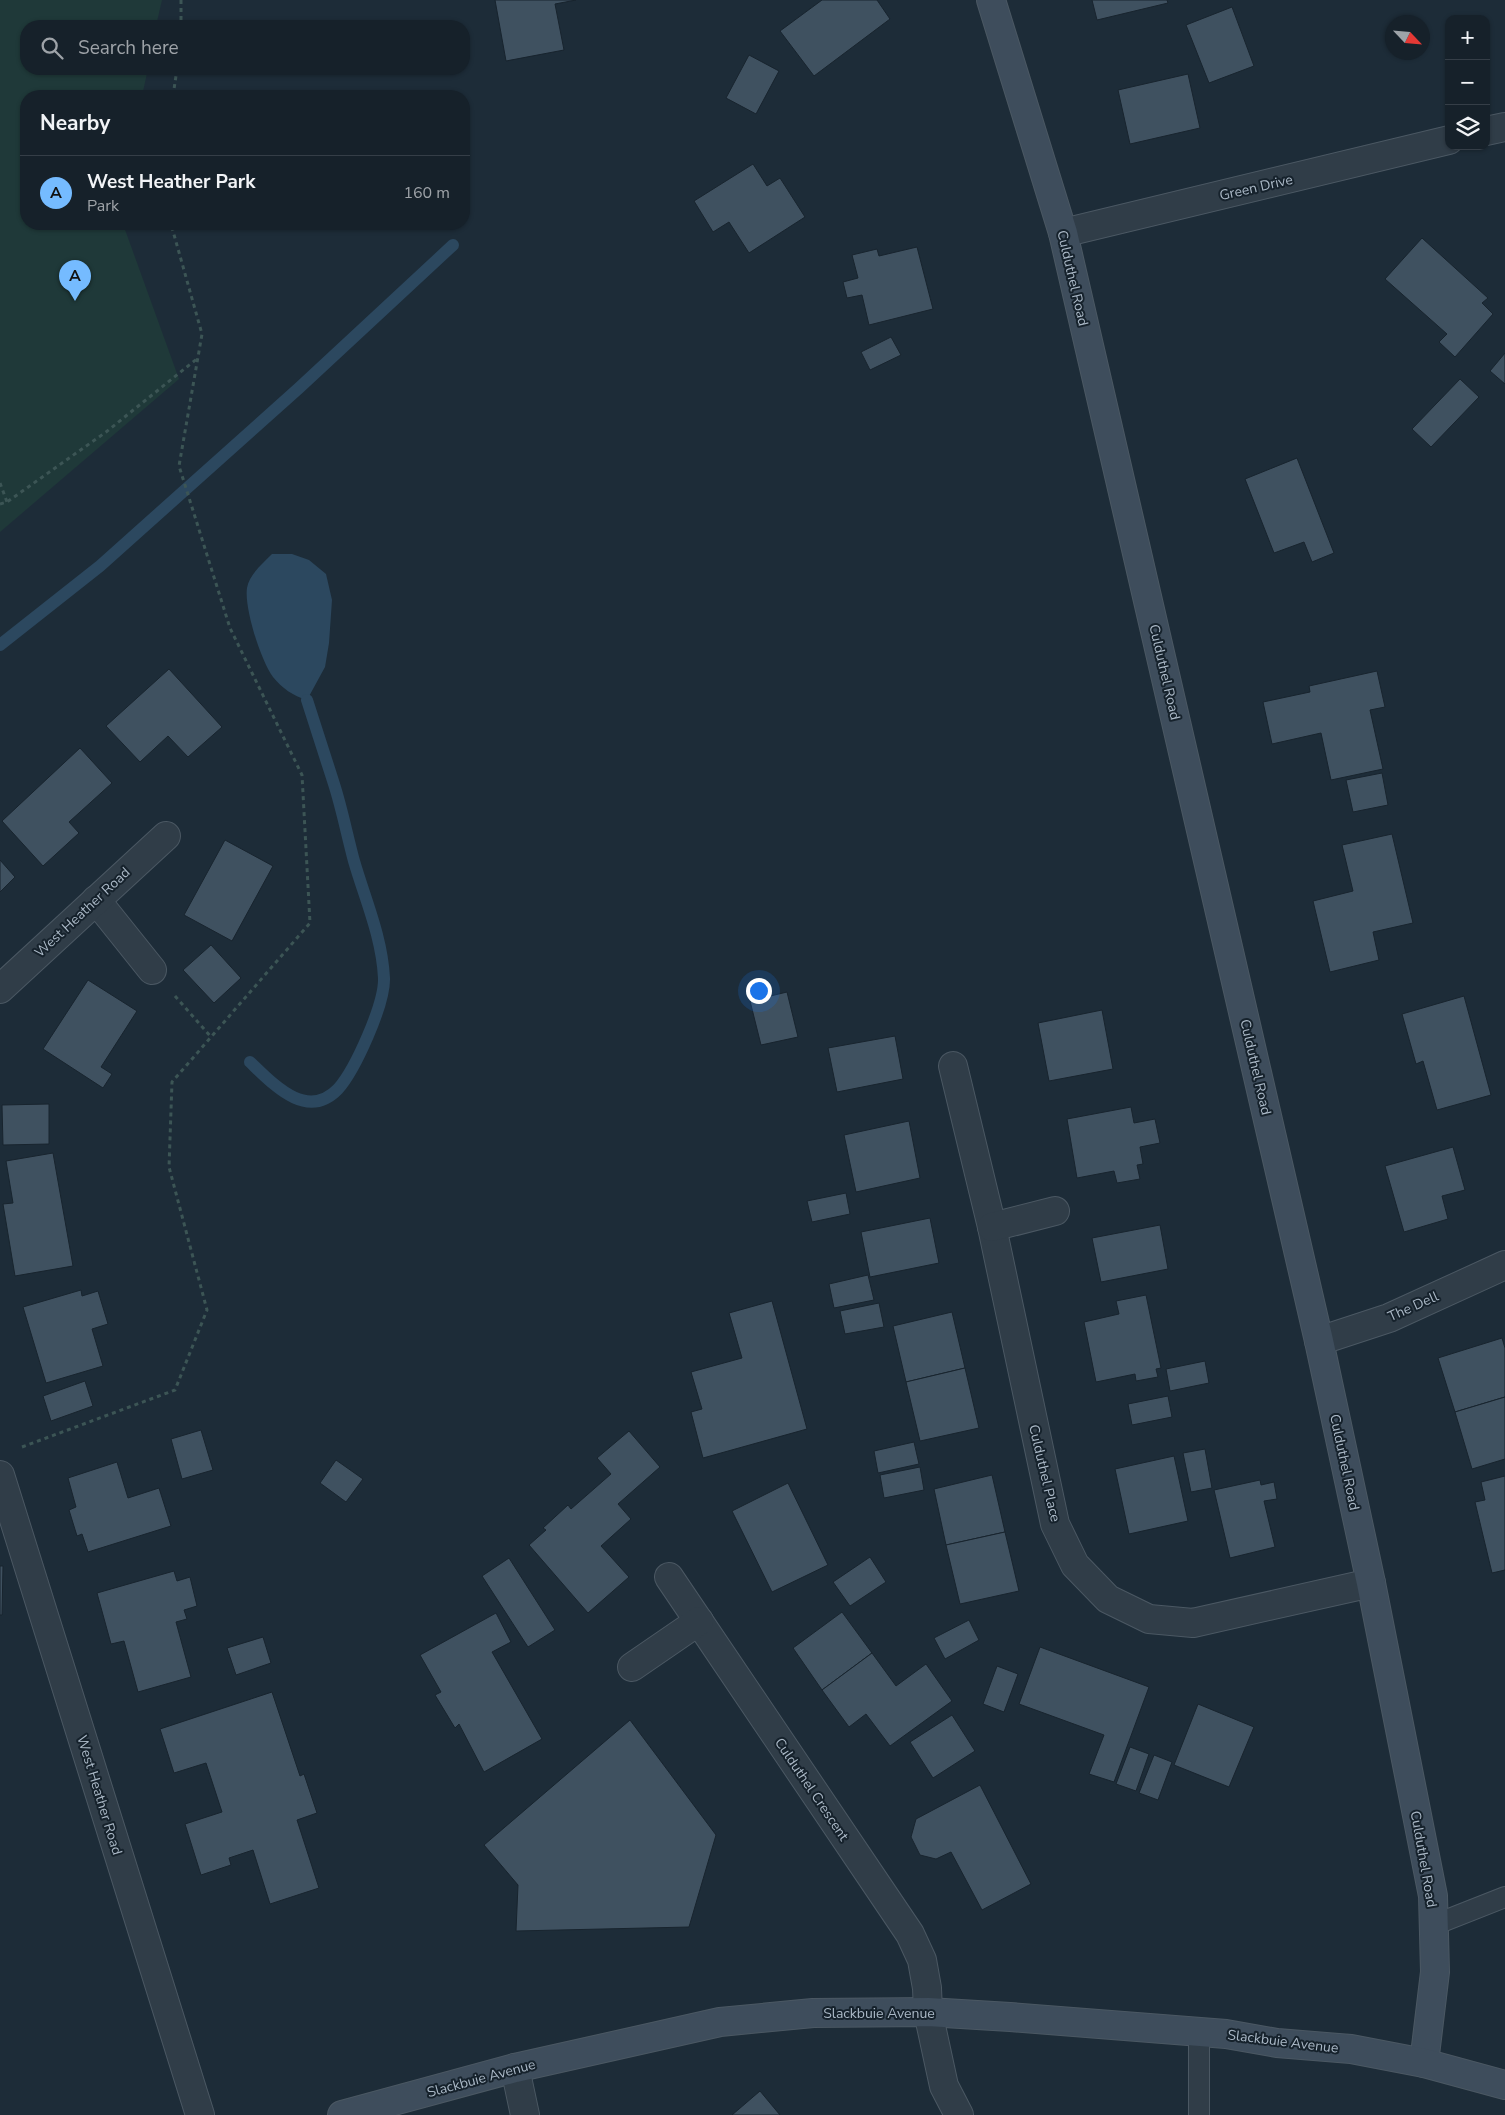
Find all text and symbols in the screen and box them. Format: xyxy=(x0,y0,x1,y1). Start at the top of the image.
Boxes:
north arrow xyxy=(1385,15,1430,60)
map controls xyxy=(1445,15,1490,150)
button: + xyxy=(1445,15,1490,60)
search box xyxy=(20,20,470,75)
icon: search xyxy=(38,34,66,62)
text: Search here xyxy=(78,35,179,61)
button: − xyxy=(1445,60,1490,105)
button: layers xyxy=(1445,105,1490,150)
text: Nearby xyxy=(40,109,110,137)
text: West Heather Park xyxy=(87,169,256,195)
street label: Green Drive xyxy=(1218,170,1295,205)
text: A xyxy=(50,182,62,204)
text: 160 m xyxy=(403,182,450,204)
text: Park xyxy=(87,195,119,217)
street label: Culduthel Road xyxy=(1052,228,1093,328)
pin: A xyxy=(59,260,91,301)
street label: Culduthel Road xyxy=(1144,622,1185,722)
street label: West Heather Road xyxy=(30,863,134,962)
your location xyxy=(746,978,772,1004)
street label: Culduthel Road xyxy=(1235,1017,1276,1117)
street label: The Dell xyxy=(1385,1287,1442,1326)
street label: Culduthel Road xyxy=(1325,1412,1364,1512)
street label: Culduthel Place xyxy=(1024,1423,1065,1524)
street label: West Heather Road xyxy=(72,1733,127,1857)
street label: Culduthel Crescent xyxy=(770,1734,853,1845)
street label: Culduthel Road xyxy=(1406,1809,1441,1909)
street label: Slackbuie Avenue xyxy=(823,2004,935,2023)
street label: Slackbuie Avenue xyxy=(1226,2025,1339,2058)
street label: Slackbuie Avenue xyxy=(425,2055,537,2102)

